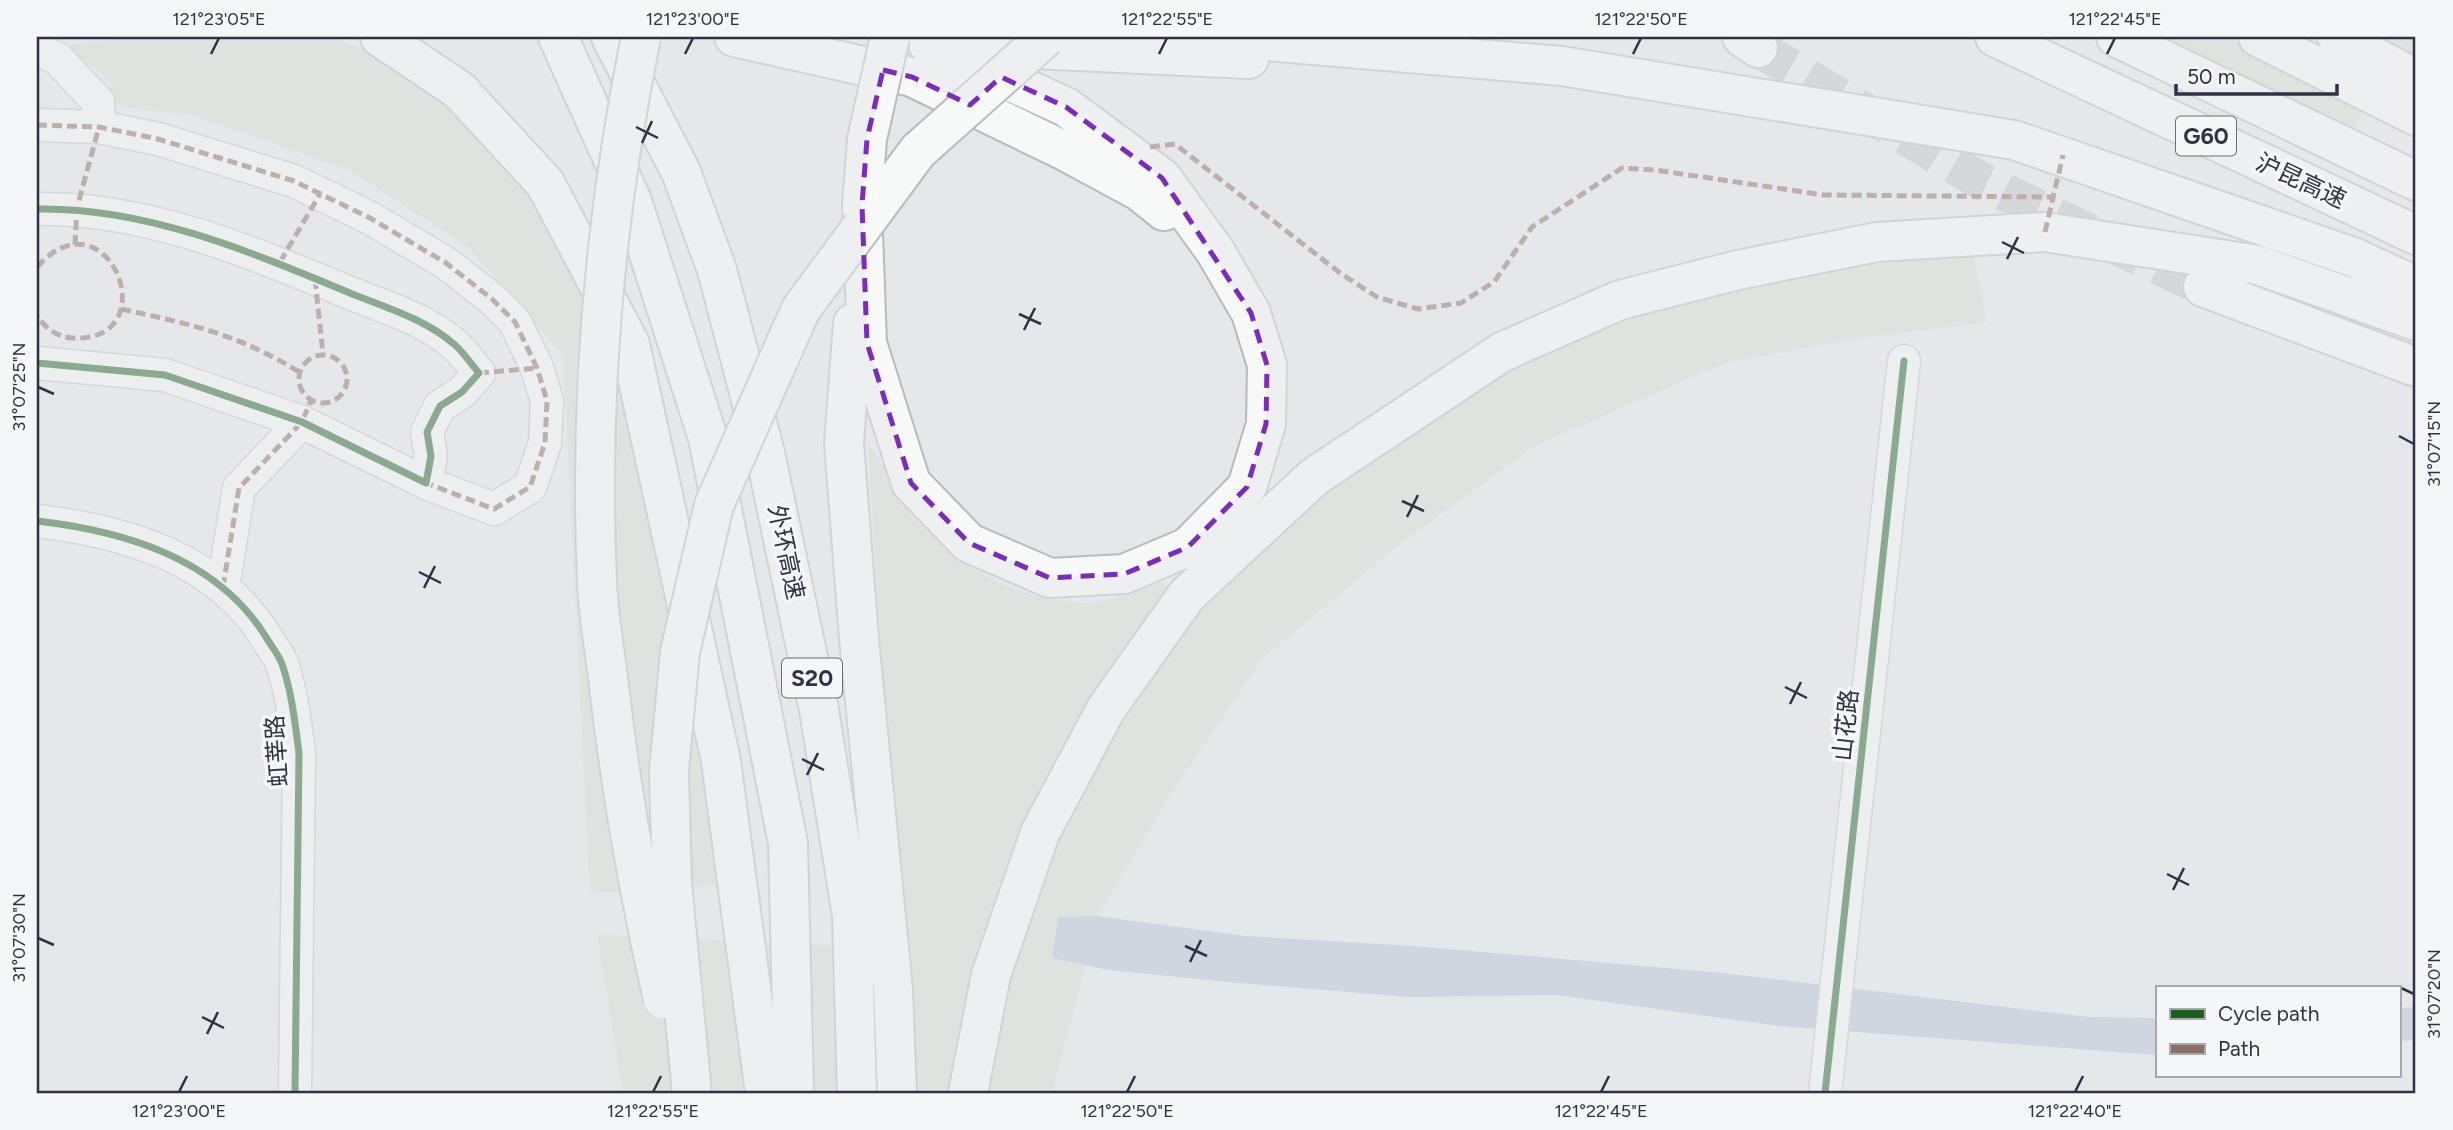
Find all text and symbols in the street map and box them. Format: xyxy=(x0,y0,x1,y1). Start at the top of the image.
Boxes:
text: 121°23'05"E xyxy=(172,8,266,30)
text: 121°23'00"E xyxy=(646,8,740,30)
text: 121°22'55"E xyxy=(1121,8,1213,30)
text: 121°22'50"E xyxy=(1594,8,1688,30)
text: 121°22'45"E xyxy=(2068,8,2162,30)
scale bar xyxy=(2176,52,2338,96)
text: 50 m xyxy=(2187,64,2236,89)
road number: G60 xyxy=(2176,116,2236,155)
street label: 沪昆高速 xyxy=(2252,147,2351,214)
text: 31°07'25"N xyxy=(8,343,30,431)
text: 31°07'15"N xyxy=(2423,401,2445,487)
street label: 外环高速 xyxy=(762,502,811,602)
road number: S20 xyxy=(782,658,842,698)
street label: 山花路 xyxy=(1827,688,1864,762)
street label: 虹莘路 xyxy=(260,714,293,788)
text: 31°07'30"N xyxy=(8,893,30,983)
text: 31°07'20"N xyxy=(2423,949,2445,1039)
legend xyxy=(2156,986,2400,1078)
text: Cycle path xyxy=(2218,1001,2319,1026)
text: Path xyxy=(2218,1036,2260,1061)
text: 121°23'00"E xyxy=(132,1100,226,1122)
text: 121°22'55"E xyxy=(607,1100,699,1122)
text: 121°22'50"E xyxy=(1080,1100,1174,1122)
text: 121°22'45"E xyxy=(1554,1100,1648,1122)
text: 121°22'40"E xyxy=(2028,1100,2122,1122)

